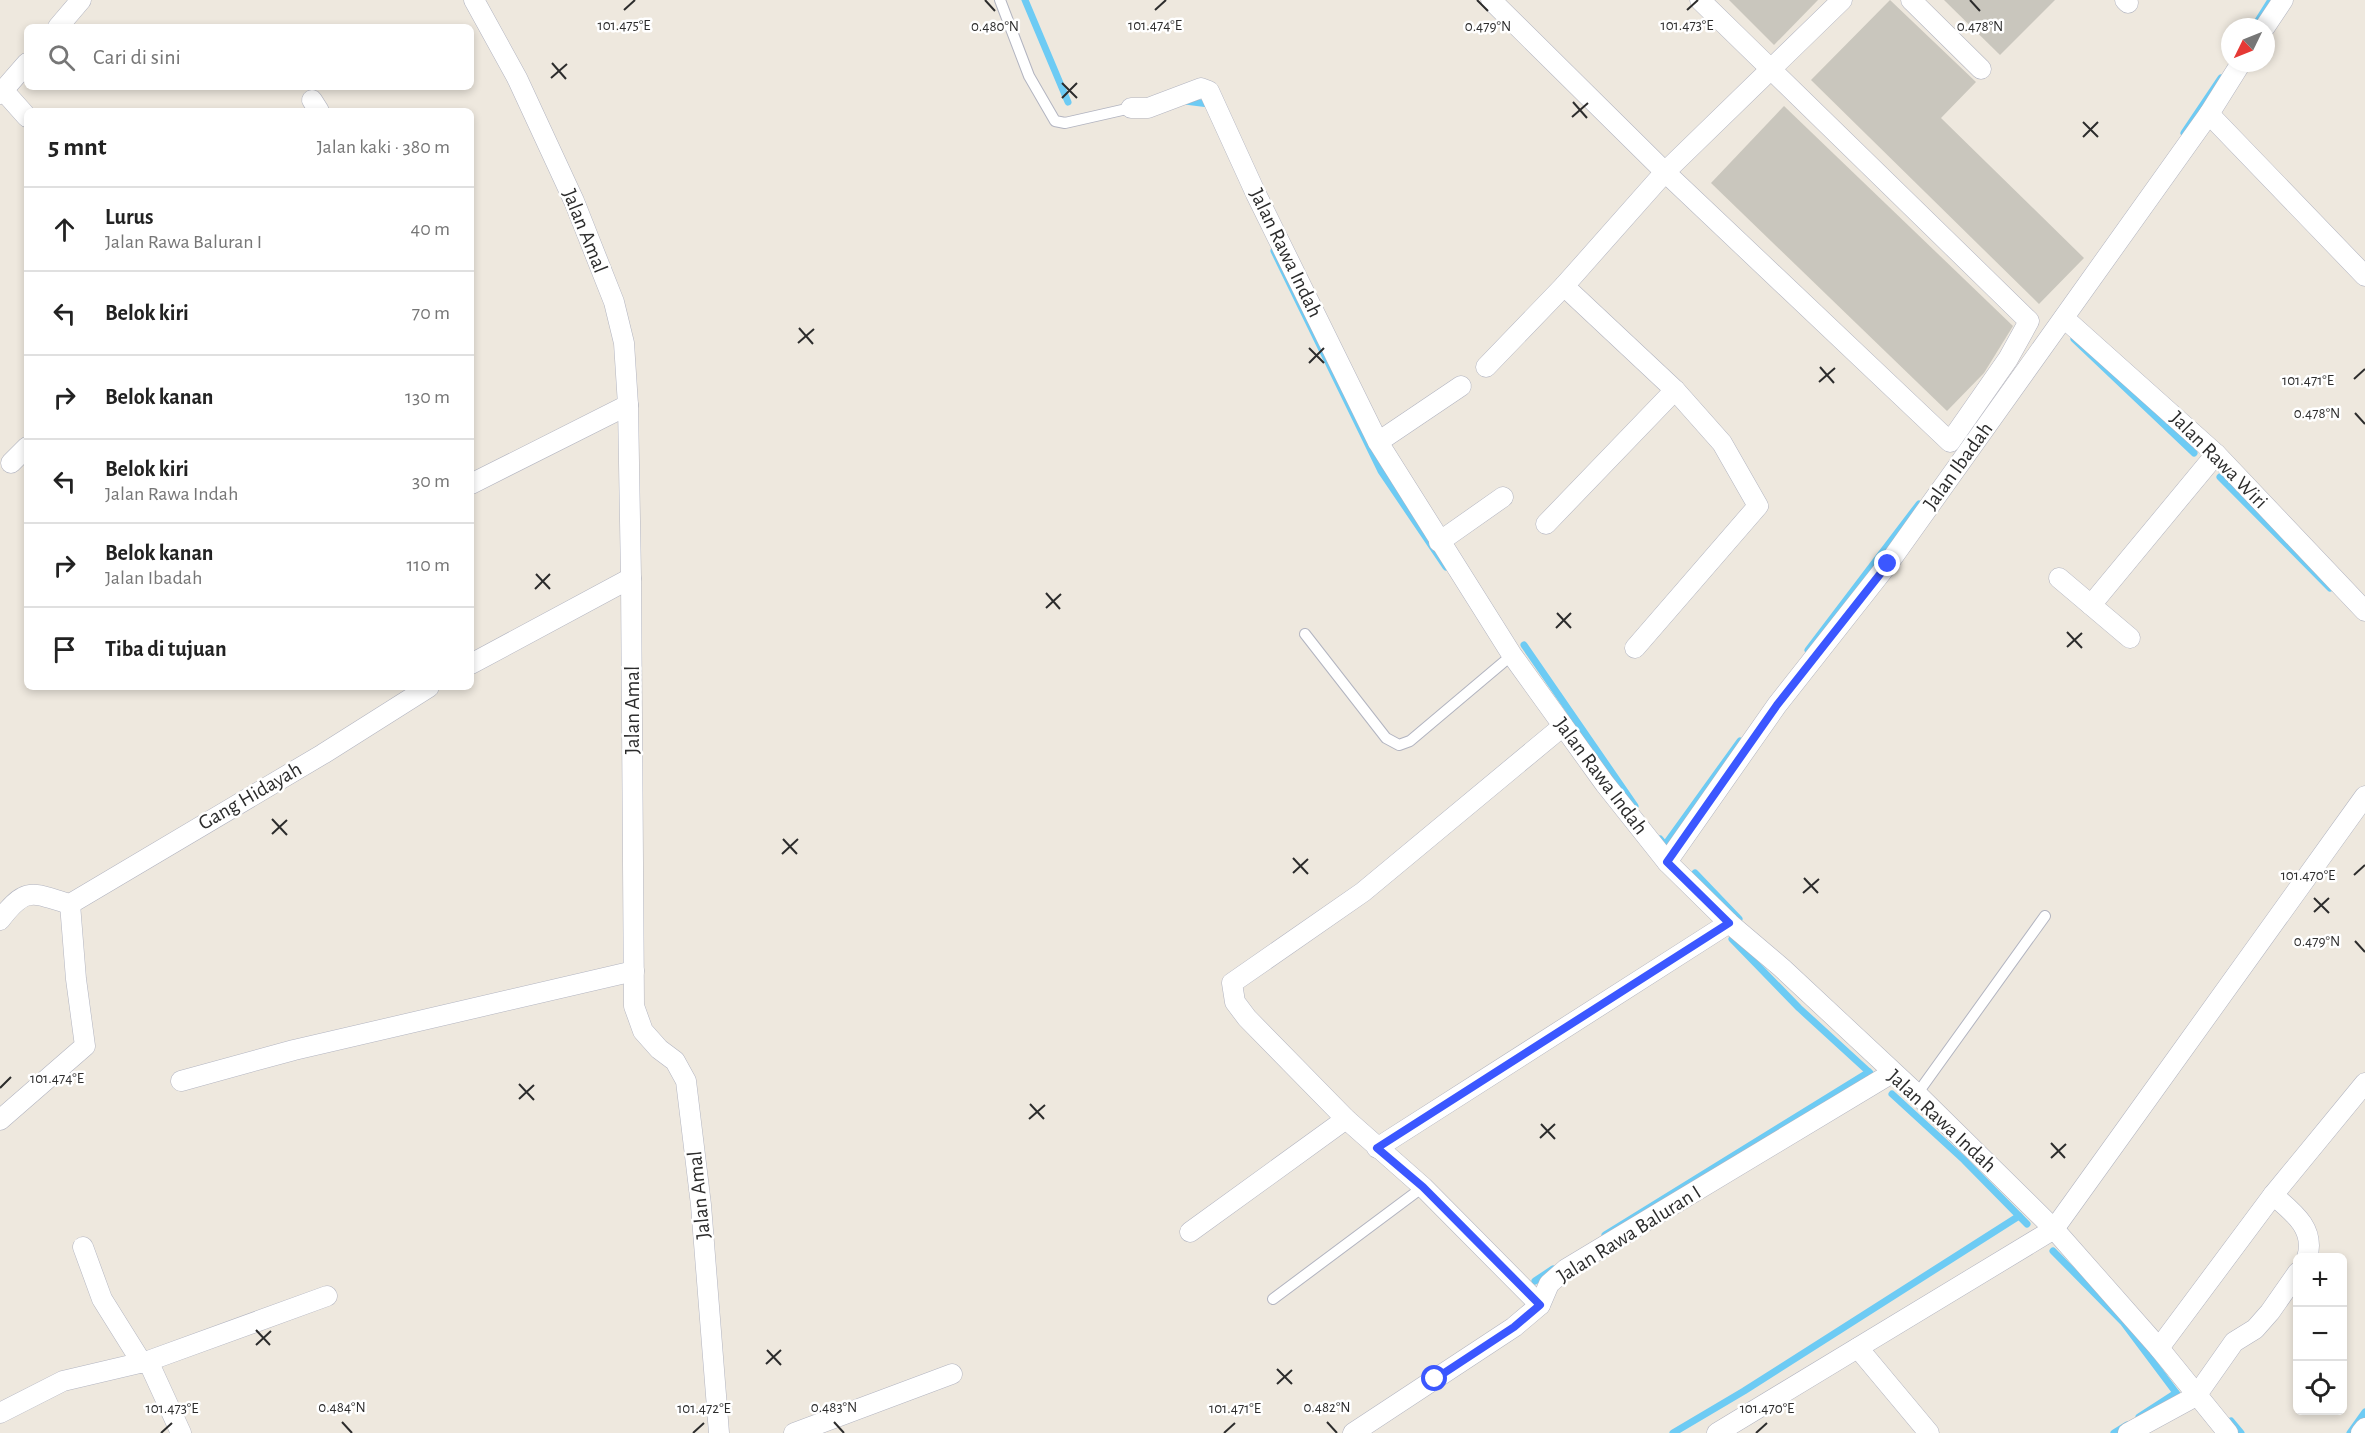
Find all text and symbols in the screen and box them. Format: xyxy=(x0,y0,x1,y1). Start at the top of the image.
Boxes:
text: 101.475°E xyxy=(597,18,651,33)
text: 101.474°E xyxy=(1128,18,1182,33)
text: 101.473°E xyxy=(1661,18,1713,33)
north arrow xyxy=(2221,18,2275,72)
text: 0.480°N xyxy=(971,19,1019,34)
text: 0.479°N xyxy=(1465,19,1511,34)
text: 0.478°N xyxy=(1957,19,2003,34)
search box xyxy=(24,24,474,90)
icon: search xyxy=(45,41,78,74)
text: Cari di sini xyxy=(93,46,181,68)
text: 5 mnt xyxy=(48,134,107,160)
text: Jalan kaki · 380 m xyxy=(317,137,450,157)
street label: Jalan Rawa Indah xyxy=(1246,185,1326,321)
street label: Jalan Amal xyxy=(559,186,611,276)
text: Lurus xyxy=(105,206,154,228)
icon: ahead xyxy=(48,213,81,246)
text: 40 m xyxy=(411,219,450,239)
text: Jalan Rawa Baluran I xyxy=(105,232,262,252)
icon: left xyxy=(48,297,81,330)
text: Belok kiri xyxy=(105,302,189,324)
text: 70 m xyxy=(412,303,450,323)
text: 101.471°E xyxy=(2282,373,2334,388)
icon: right xyxy=(48,381,81,414)
text: Belok kanan xyxy=(105,386,213,408)
text: 130 m xyxy=(405,387,450,407)
text: 0.478°N xyxy=(2294,406,2340,421)
street label: Jalan Rawa Wiri xyxy=(2166,407,2272,513)
street label: Jalan Ibadah xyxy=(1919,418,1997,514)
text: Belok kiri xyxy=(105,458,189,480)
icon: left xyxy=(48,465,81,498)
text: 30 m xyxy=(412,471,450,491)
text: Jalan Rawa Indah xyxy=(105,484,239,504)
text: Belok kanan xyxy=(105,542,213,564)
icon: right xyxy=(48,549,81,582)
route end xyxy=(1874,550,1900,576)
text: 110 m xyxy=(406,555,450,575)
text: Jalan Ibadah xyxy=(105,568,202,588)
icon: arrive xyxy=(48,633,81,666)
text: Tiba di tujuan xyxy=(105,638,227,660)
street label: Jalan Amal xyxy=(622,666,643,754)
street label: Jalan Rawa Indah xyxy=(1550,714,1652,838)
street label: Gang Hidayah xyxy=(195,758,305,834)
text: 101.470°E xyxy=(2281,868,2335,883)
text: 0.479°N xyxy=(2294,934,2340,949)
street label: Jalan Rawa Indah xyxy=(1884,1066,2000,1176)
text: 101.474°E xyxy=(30,1071,84,1086)
street label: Jalan Amal xyxy=(684,1150,714,1240)
street label: Jalan Rawa Baluran I xyxy=(1553,1181,1705,1287)
map controls xyxy=(2293,1253,2347,1415)
button: + xyxy=(2293,1253,2347,1307)
button: − xyxy=(2293,1307,2347,1361)
button: locate xyxy=(2293,1361,2347,1415)
route start xyxy=(1421,1365,1447,1391)
text: 0.484°N xyxy=(318,1400,366,1415)
text: 0.483°N xyxy=(811,1400,857,1415)
text: 0.482°N xyxy=(1303,1400,1351,1415)
text: 101.473°E xyxy=(146,1401,198,1416)
text: 101.472°E xyxy=(677,1401,731,1416)
text: 101.471°E xyxy=(1209,1401,1261,1416)
text: 101.470°E xyxy=(1740,1401,1794,1416)

